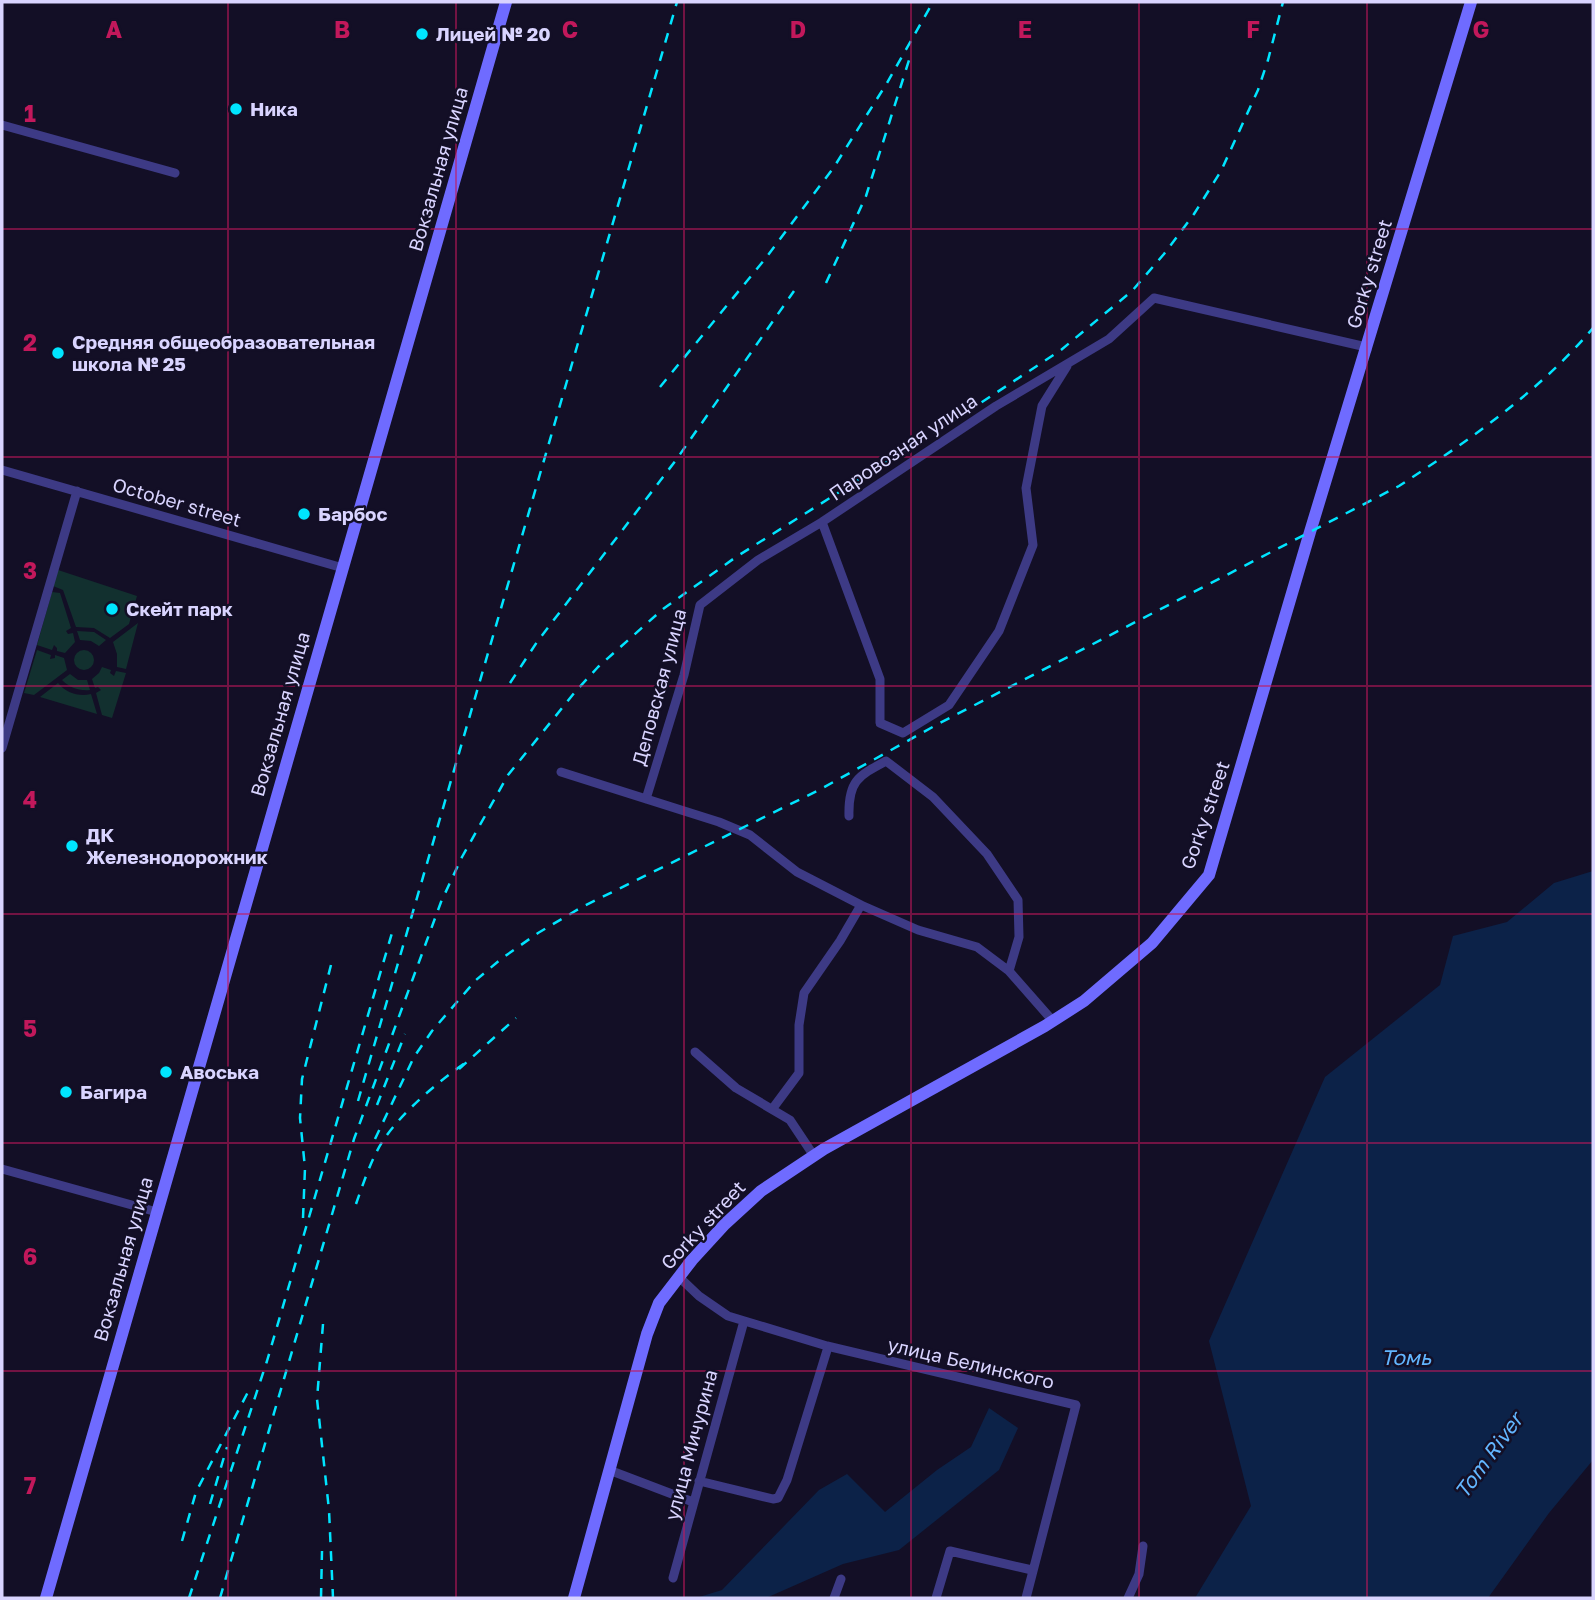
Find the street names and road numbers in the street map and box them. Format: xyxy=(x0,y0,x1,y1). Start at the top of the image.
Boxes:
street label: Вокзальная улица xyxy=(403,84,472,254)
street label: Gorky street xyxy=(1341,216,1396,331)
street label: Паровозная улица xyxy=(824,388,981,505)
street label: October street xyxy=(110,472,244,531)
street label: Деповская улица xyxy=(627,606,691,768)
street label: Вокзальная улица xyxy=(245,629,314,799)
street label: Gorky street xyxy=(1175,758,1234,872)
street label: Вокзальная улица xyxy=(88,1174,157,1344)
street label: Gorky street xyxy=(656,1175,750,1274)
street label: улица Белинского xyxy=(885,1332,1057,1393)
street label: улица Мичурина xyxy=(659,1367,722,1523)

